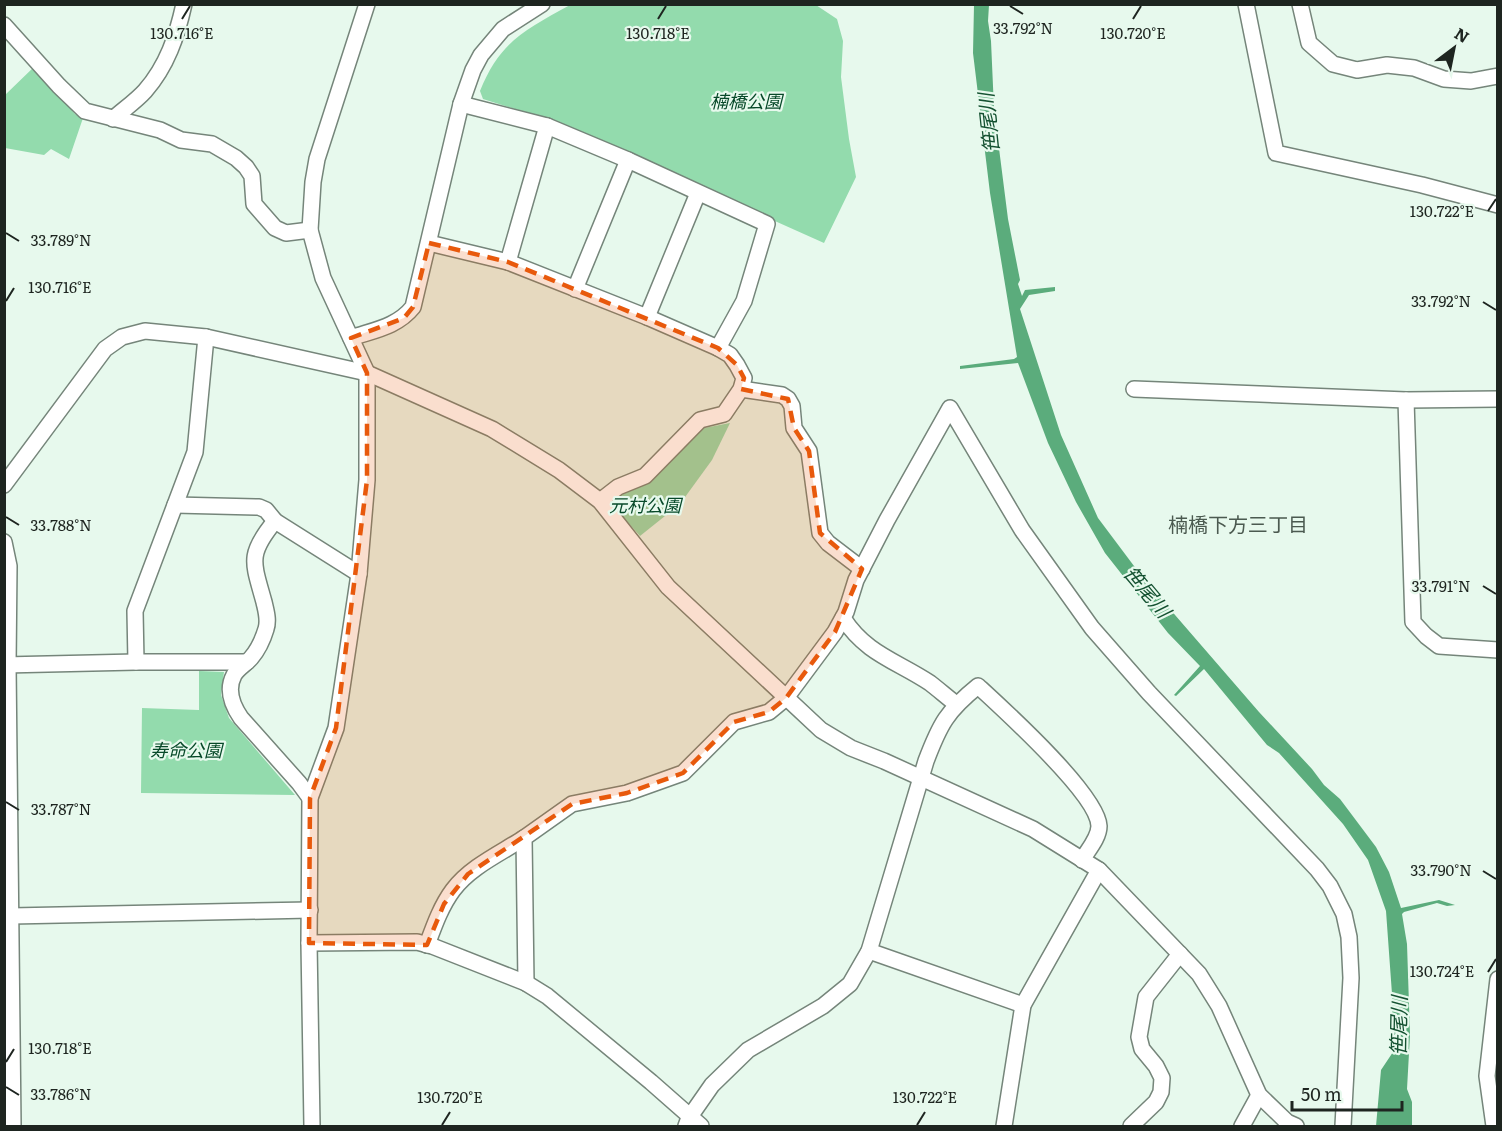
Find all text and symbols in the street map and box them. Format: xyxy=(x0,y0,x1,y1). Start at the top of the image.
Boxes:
text: 33.792°N xyxy=(993,16,1053,39)
north arrow xyxy=(1424,18,1484,78)
text: 130.716°E xyxy=(150,21,214,44)
text: 130.718°E xyxy=(626,21,690,44)
text: 130.720°E xyxy=(1100,21,1166,44)
text: N xyxy=(1450,21,1475,48)
park label: 楠橋公園 xyxy=(710,87,785,114)
water label: 笹尾川 xyxy=(969,90,1005,155)
text: 130.722°E xyxy=(1410,199,1474,222)
text: 33.789°N xyxy=(30,228,92,251)
text: 130.716°E xyxy=(28,275,92,298)
text: 33.792°N xyxy=(1411,289,1471,312)
park label: 元村公園 xyxy=(609,491,684,518)
district label: 楠橋下方三丁目 xyxy=(1168,508,1308,538)
text: 33.788°N xyxy=(30,513,92,536)
water label: 笹尾川 xyxy=(1118,558,1181,625)
text: 33.791°N xyxy=(1412,574,1470,597)
park label: 寿命公園 xyxy=(150,736,225,763)
text: 33.787°N xyxy=(31,797,91,820)
text: 33.790°N xyxy=(1410,858,1472,881)
text: 130.724°E xyxy=(1410,959,1474,982)
water label: 笹尾川 xyxy=(1381,994,1413,1056)
text: 130.718°E xyxy=(28,1036,92,1059)
scale bar xyxy=(1292,1074,1402,1112)
text: 50 m xyxy=(1301,1080,1342,1107)
text: 33.786°N xyxy=(30,1082,92,1105)
text: 130.720°E xyxy=(417,1085,483,1108)
text: 130.722°E xyxy=(893,1085,957,1108)

